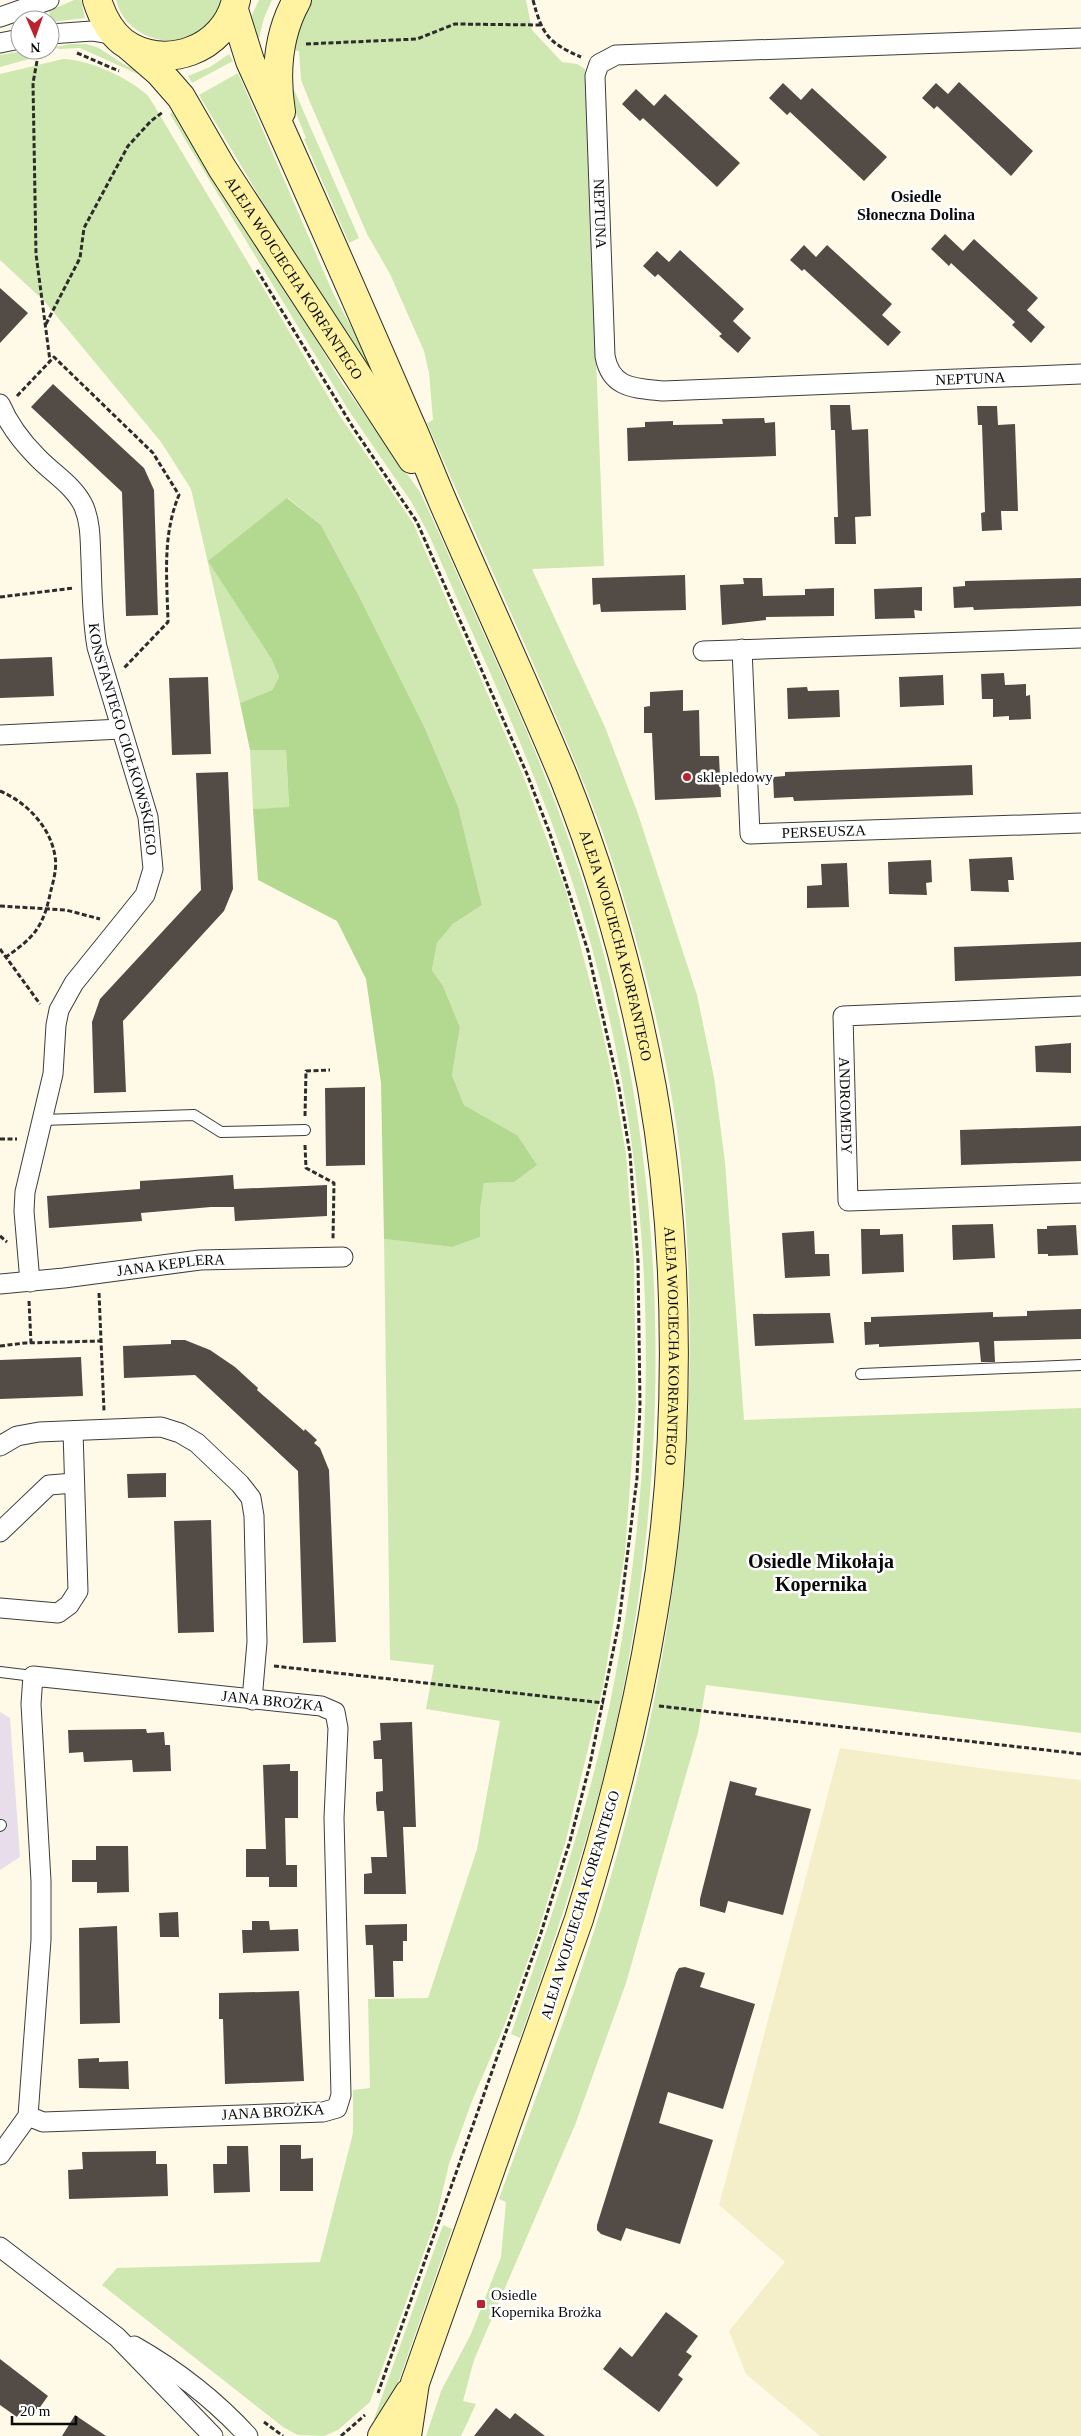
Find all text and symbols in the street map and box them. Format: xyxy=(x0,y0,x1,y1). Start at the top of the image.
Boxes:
north arrow xyxy=(10,10,60,60)
text: N xyxy=(30,40,41,55)
street label: ALEJA WOJCIECHA KORFANTEGO xyxy=(222,174,366,383)
street label: NEPTUNA xyxy=(591,178,609,249)
district label: Osiedle Słoneczna Dolina xyxy=(857,188,975,223)
street label: NEPTUNA xyxy=(935,369,1006,388)
street label: KONSTANTEGO CIOŁKOWSKIEGO xyxy=(86,622,160,856)
place label: sklepledowy xyxy=(697,769,773,785)
marker: sklepledowy xyxy=(681,771,693,783)
street label: PERSEUSZA xyxy=(781,822,866,841)
street label: ALEJA WOJCIECHA KORFANTEGO xyxy=(576,828,655,1063)
street label: ANDROMEDY xyxy=(836,1057,855,1155)
street label: ALEJA WOJCIECHA KORFANTEGO xyxy=(661,1226,682,1466)
street label: JANA KEPLERA xyxy=(116,1251,225,1279)
district label: Osiedle Mikołaja Kopernika xyxy=(748,1550,894,1596)
street label: JANA BROŻKA xyxy=(221,1688,325,1714)
street label: ALEJA WOJCIECHA KORFANTEGO xyxy=(537,1788,623,2021)
street label: JANA BROŻKA xyxy=(221,2101,325,2123)
place label: Osiedle Kopernika Brożka xyxy=(491,2287,602,2320)
marker: Osiedle Kopernika Brożka xyxy=(475,2298,487,2310)
scale bar xyxy=(12,2394,76,2426)
text: 20 m xyxy=(20,2403,51,2419)

